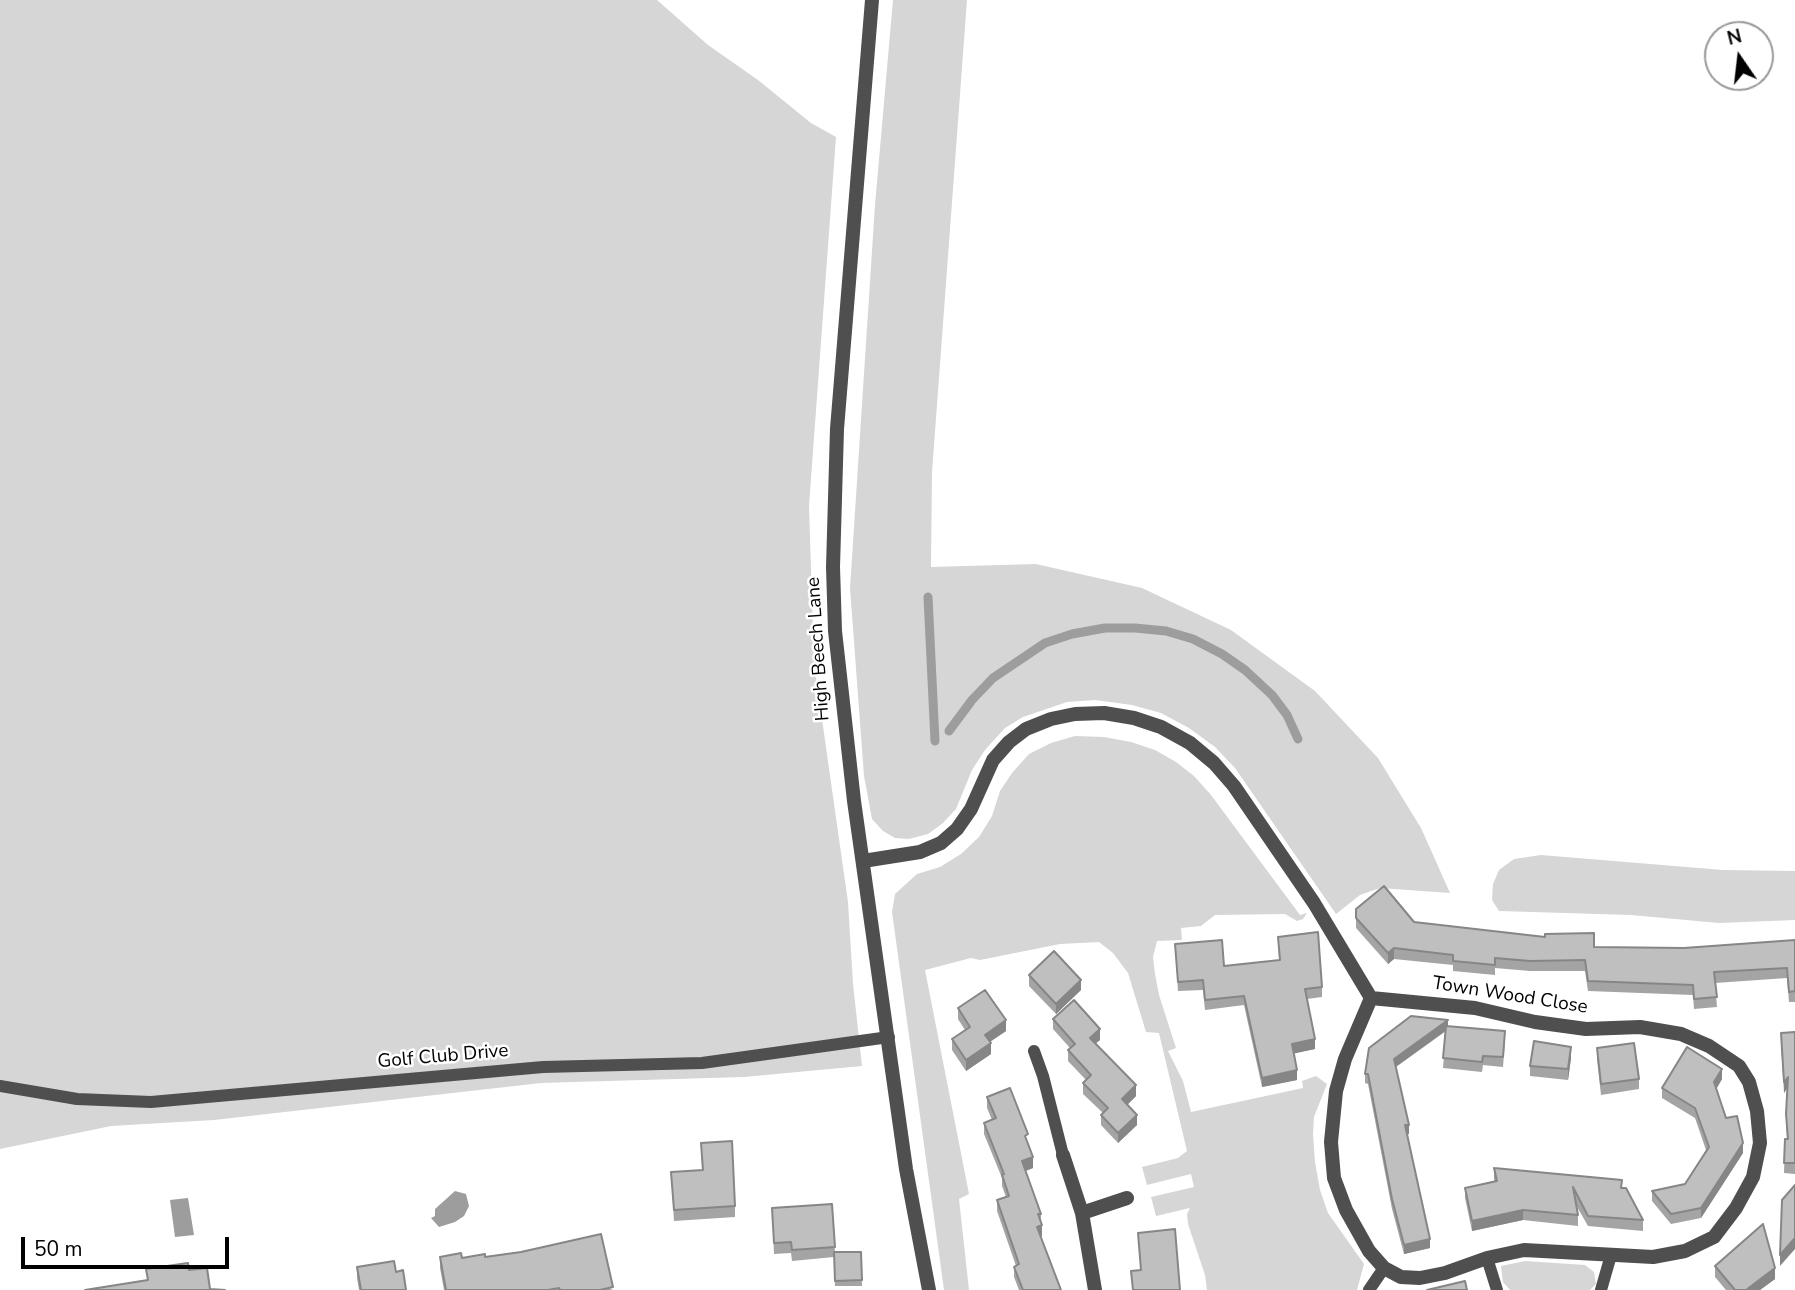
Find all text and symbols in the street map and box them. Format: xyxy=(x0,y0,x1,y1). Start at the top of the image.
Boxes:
north arrow xyxy=(1704,21,1774,91)
text: N xyxy=(1724,23,1744,52)
street label: High Beech Lane xyxy=(803,576,835,722)
street label: Town Wood Close xyxy=(1431,972,1589,1020)
street label: Golf Club Drive xyxy=(377,1040,509,1074)
scale bar xyxy=(24,1224,233,1268)
text: 50 m xyxy=(34,1235,83,1263)

